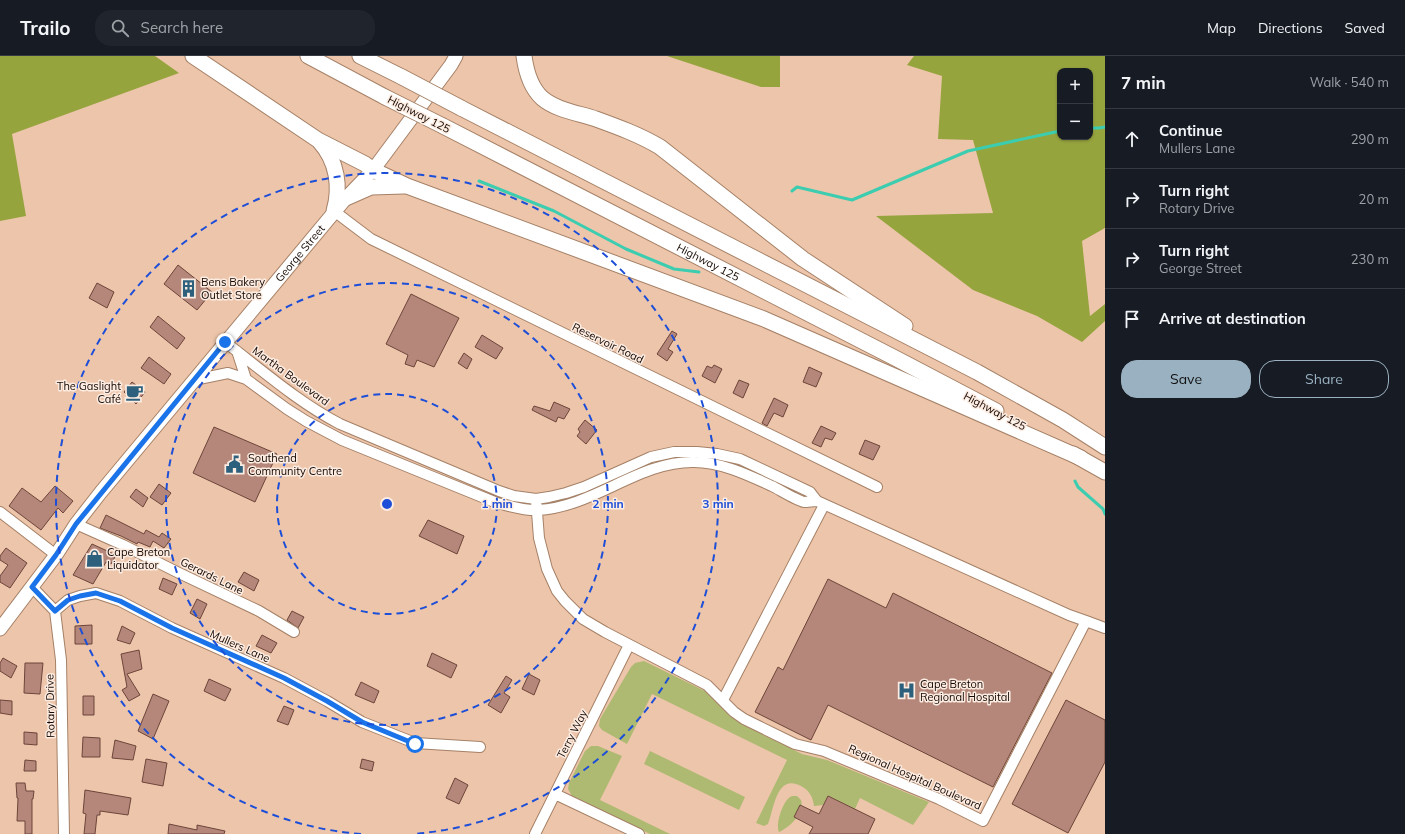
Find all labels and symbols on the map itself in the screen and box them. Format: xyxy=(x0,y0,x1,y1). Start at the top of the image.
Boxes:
street label: Highway 125 xyxy=(385,92,453,136)
street label: George Street xyxy=(272,222,328,285)
street label: Highway 125 xyxy=(674,240,742,284)
place label: Bens Bakery Outlet Store xyxy=(201,275,265,302)
building icon: Bens Bakery Outlet Store xyxy=(178,278,198,298)
street label: Reservoir Road xyxy=(570,320,646,366)
route end xyxy=(216,333,234,351)
street label: Martha Boulevard xyxy=(250,343,332,409)
place label: The Gaslight Café xyxy=(57,379,121,406)
cafe icon: The Gaslight Café xyxy=(124,382,144,402)
street label: Highway 125 xyxy=(961,389,1029,433)
place label: Southend Community Centre xyxy=(248,451,342,478)
public building icon: Southend Community Centre xyxy=(225,454,245,474)
text: 1 min xyxy=(481,496,513,511)
text: 2 min xyxy=(592,496,624,511)
text: 3 min xyxy=(702,496,734,511)
centre of rings xyxy=(380,497,394,511)
place label: Cape Breton Liquidator xyxy=(107,545,170,572)
shop icon: Cape Breton Liquidator xyxy=(84,548,104,568)
street label: Gerards Lane xyxy=(178,555,246,597)
street label: Mullers Lane xyxy=(208,627,272,665)
street label: Rotary Drive xyxy=(42,674,58,738)
place label: Cape Breton Regional Hospital xyxy=(920,677,1010,704)
hospital icon: Cape Breton Regional Hospital xyxy=(897,680,917,700)
street label: Terry Way xyxy=(554,707,590,761)
route start xyxy=(406,735,424,753)
street label: Regional Hospital Boulevard xyxy=(846,741,984,813)

